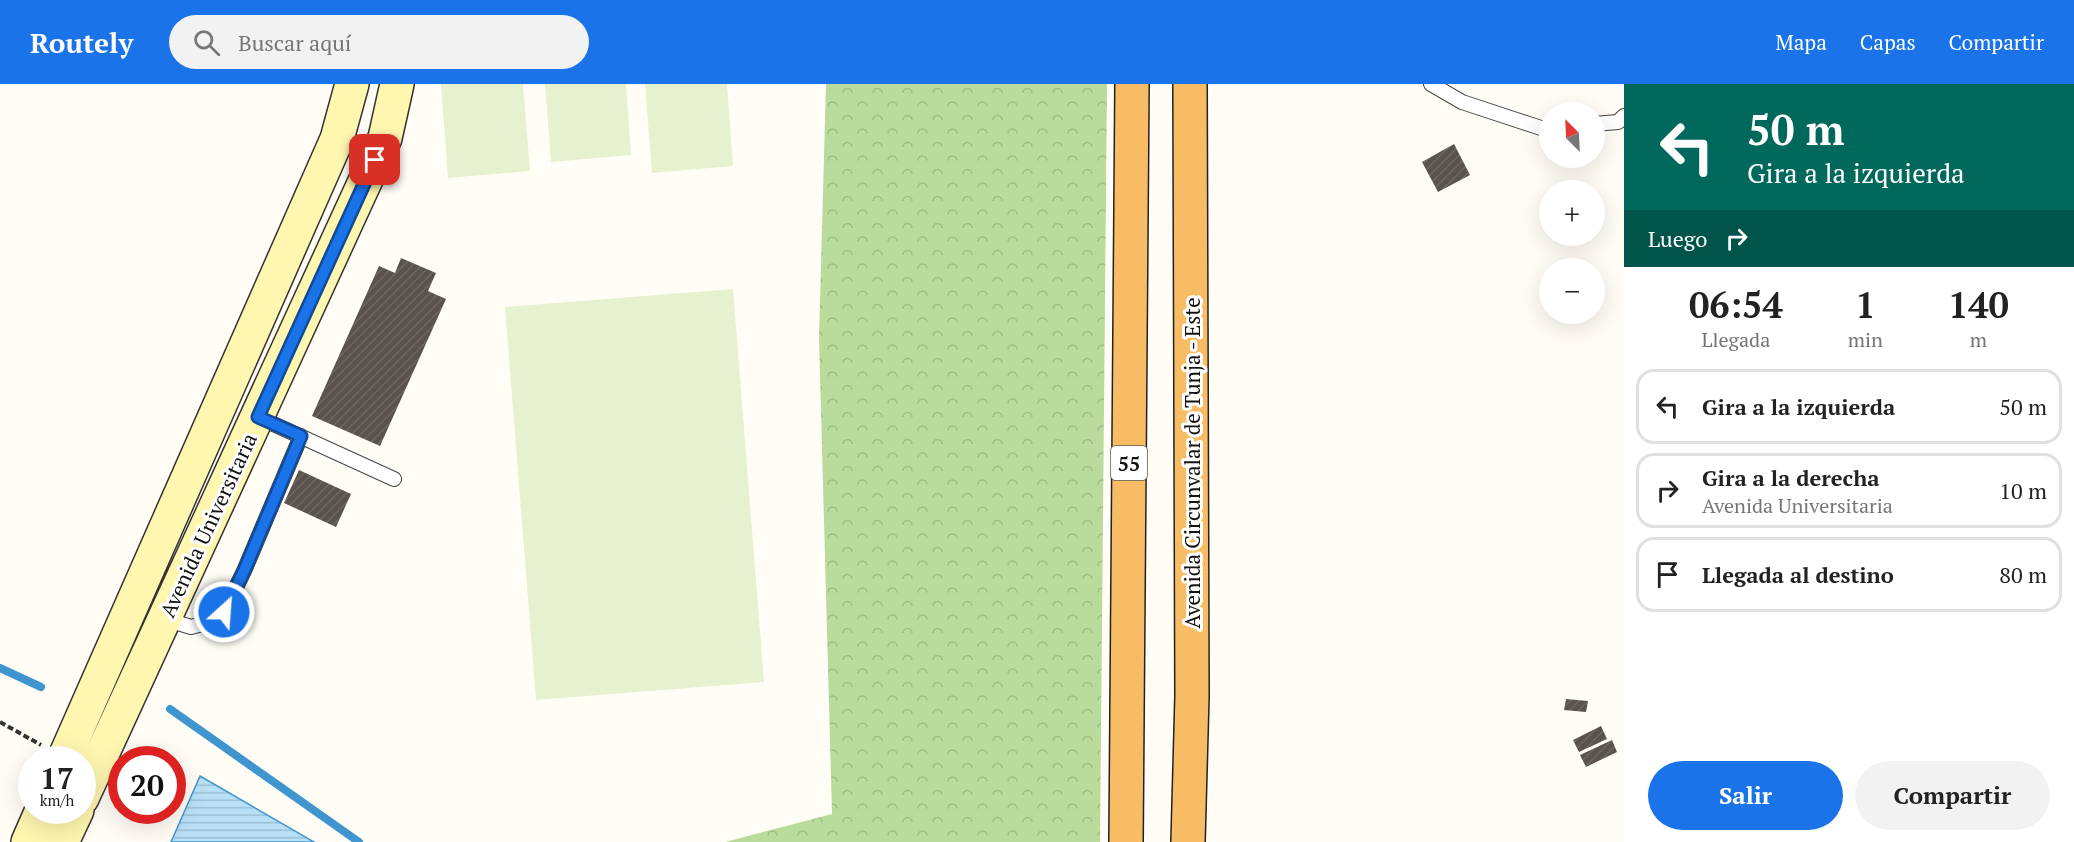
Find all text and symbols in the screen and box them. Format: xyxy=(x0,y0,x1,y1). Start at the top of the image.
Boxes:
search box xyxy=(169,15,589,69)
text: Routely xyxy=(30,24,133,61)
icon: search xyxy=(190,26,223,59)
text: Buscar aquí xyxy=(238,28,351,57)
text: Mapa xyxy=(1775,28,1827,56)
text: Capas xyxy=(1860,28,1916,56)
text: Compartir xyxy=(1949,28,2044,56)
text: 50 m xyxy=(1747,101,1845,157)
north arrow xyxy=(1539,102,1605,168)
map controls xyxy=(1539,102,1605,324)
icon: left xyxy=(1648,108,1726,186)
pin xyxy=(349,134,400,185)
icon: arrive xyxy=(358,143,391,176)
text: Gira a la izquierda xyxy=(1747,155,1965,191)
button: + xyxy=(1539,180,1605,246)
icon: right xyxy=(1720,222,1753,255)
text: Luego xyxy=(1648,224,1708,253)
button: − xyxy=(1539,258,1605,324)
text: 06:54 xyxy=(1689,281,1783,328)
text: 1 xyxy=(1855,281,1876,328)
text: 140 xyxy=(1948,281,2009,328)
street label: Avenida Circunvalar de Tunja - Este xyxy=(1178,297,1206,629)
text: Llegada xyxy=(1701,326,1770,353)
text: min xyxy=(1848,326,1883,353)
text: m xyxy=(1970,326,1987,353)
icon: left xyxy=(1651,390,1684,423)
text: Gira a la izquierda xyxy=(1702,392,1895,421)
text: 50 m xyxy=(1999,392,2047,421)
street label: Avenida Universitaria xyxy=(153,428,263,622)
road number: 55 xyxy=(1111,446,1147,480)
text: Gira a la derecha xyxy=(1702,463,1880,492)
icon: right xyxy=(1651,474,1684,507)
text: 10 m xyxy=(1999,476,2047,505)
text: Avenida Universitaria xyxy=(1702,492,1893,519)
icon: arrive xyxy=(1651,558,1684,591)
text: Llegada al destino xyxy=(1702,560,1894,589)
text: 80 m xyxy=(1999,560,2047,589)
position arrow xyxy=(192,580,256,644)
speed limit sign: 20 xyxy=(108,746,186,824)
text: 17 xyxy=(40,758,74,798)
button: Salir xyxy=(1648,761,1843,830)
button: Compartir xyxy=(1855,761,2050,830)
text: km/h xyxy=(40,790,74,810)

